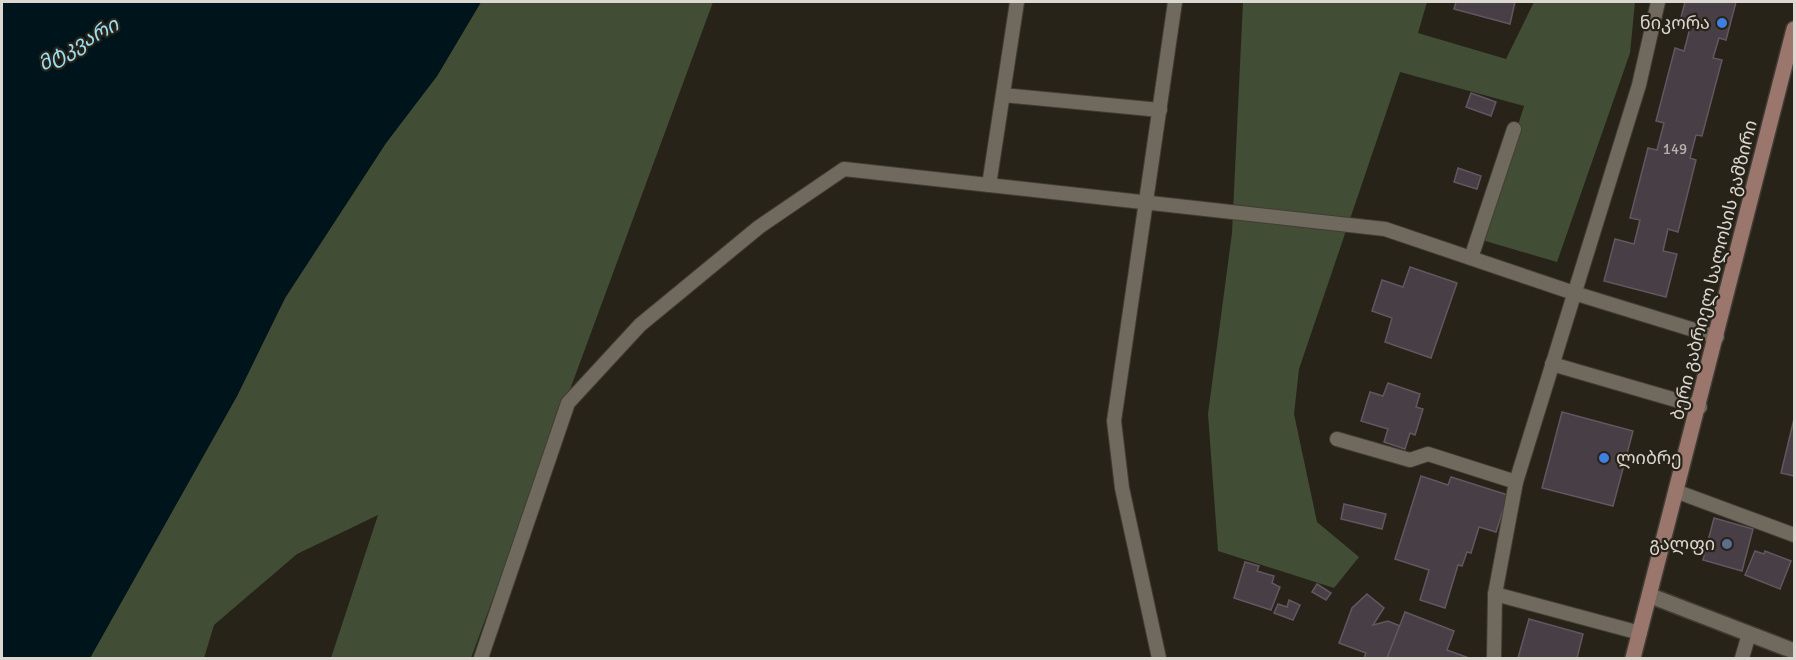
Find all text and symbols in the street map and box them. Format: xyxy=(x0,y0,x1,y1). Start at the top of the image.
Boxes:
water label: მტკვარი xyxy=(34,11,124,77)
place label: ნიკორა xyxy=(1640,12,1710,34)
marker: ნიკორა xyxy=(1715,16,1729,30)
street label: ბერი გაბრიელ სალოსის გამზირი xyxy=(1666,118,1762,422)
house number: 149 xyxy=(1663,140,1687,158)
place label: ლიბრე xyxy=(1616,447,1682,469)
marker: ლიბრე xyxy=(1597,451,1611,465)
place label: გალფი xyxy=(1649,533,1715,555)
marker: გალფი xyxy=(1720,537,1734,551)

